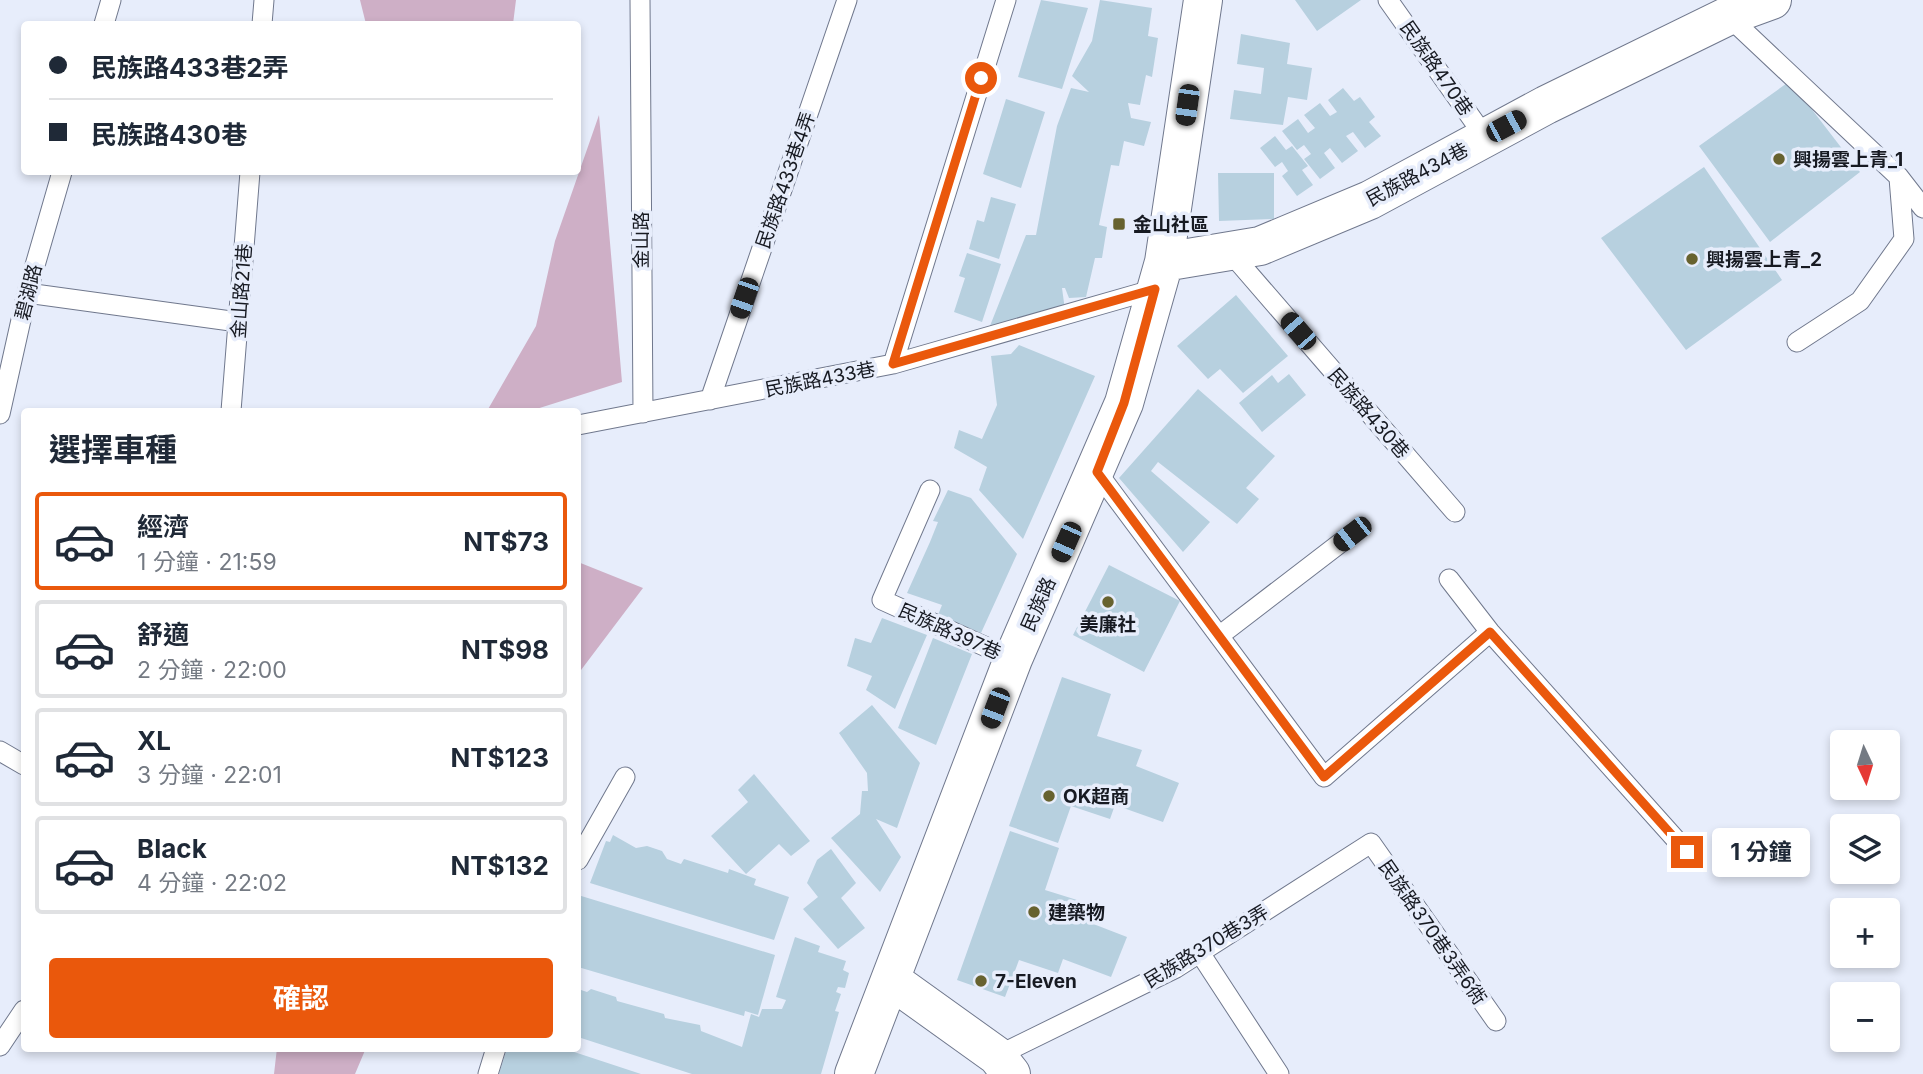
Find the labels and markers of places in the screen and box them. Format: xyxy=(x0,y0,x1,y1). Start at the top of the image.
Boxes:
place label: 興揚雲上青_1 xyxy=(1793,148,1903,171)
marker: 興揚雲上青_1 xyxy=(1771,151,1787,167)
place label: 金山社區 xyxy=(1133,213,1209,236)
marker: 金山社區 xyxy=(1111,216,1127,232)
place label: 興揚雲上青_2 xyxy=(1706,248,1822,271)
marker: 興揚雲上青_2 xyxy=(1684,251,1700,267)
marker: 美廉社 xyxy=(1100,594,1116,610)
place label: 美廉社 xyxy=(1079,613,1137,636)
place label: OK超商 xyxy=(1063,785,1129,808)
marker: OK超商 xyxy=(1041,788,1057,804)
place label: 建築物 xyxy=(1048,901,1105,924)
marker: 建築物 xyxy=(1026,904,1042,920)
place label: 7-Eleven xyxy=(995,970,1077,993)
marker: 7-Eleven xyxy=(973,973,989,989)

